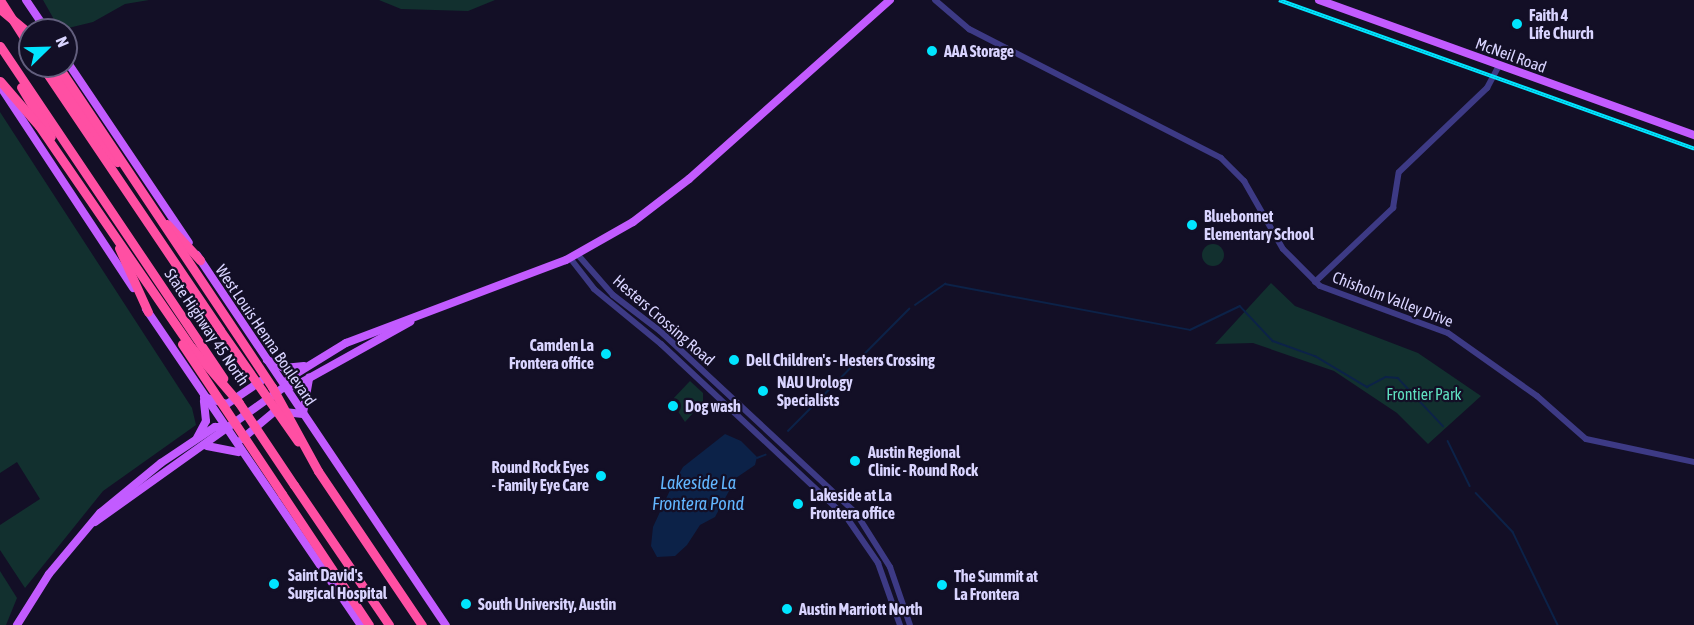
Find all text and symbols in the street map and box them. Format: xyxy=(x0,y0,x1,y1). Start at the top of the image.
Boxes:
place label: Faith 4 Life Church xyxy=(1529,5,1594,43)
marker: Faith 4 Life Church xyxy=(1510,17,1524,31)
north arrow xyxy=(18,18,78,78)
street label: McNeil Road xyxy=(1473,33,1549,77)
text: N xyxy=(53,34,73,50)
place label: AAA Storage xyxy=(944,41,1014,61)
marker: AAA Storage xyxy=(925,44,939,58)
place label: Bluebonnet Elementary School xyxy=(1204,206,1314,244)
marker: Bluebonnet Elementary School xyxy=(1185,218,1199,232)
street label: West Louis Henna Boulevard xyxy=(212,261,320,409)
street label: State Highway 45 North xyxy=(161,265,253,389)
street label: Chisholm Valley Drive xyxy=(1330,267,1456,331)
street label: Hesters Crossing Road xyxy=(609,271,719,369)
place label: Camden La Frontera office xyxy=(509,335,594,373)
marker: Camden La Frontera office xyxy=(599,347,613,361)
place label: Dell Children's - Hesters Crossing xyxy=(746,350,935,370)
marker: Dell Children's - Hesters Crossing xyxy=(727,353,741,367)
place label: NAU Urology Specialists xyxy=(777,372,853,410)
marker: NAU Urology Specialists xyxy=(754,382,772,400)
park label: Frontier Park xyxy=(1386,384,1462,404)
place label: Dog wash xyxy=(685,396,741,416)
marker: Dog wash xyxy=(666,399,680,413)
place label: Austin Regional Clinic - Round Rock xyxy=(868,442,978,480)
marker: Austin Regional Clinic - Round Rock xyxy=(846,452,864,470)
place label: Round Rock Eyes - Family Eye Care xyxy=(491,457,589,495)
marker: Round Rock Eyes - Family Eye Care xyxy=(594,469,608,483)
water label: Lakeside La Frontera Pond xyxy=(652,473,744,516)
place label: Lakeside at La Frontera office xyxy=(810,485,895,523)
marker: Lakeside at La Frontera office xyxy=(791,497,805,511)
place label: Saint David's Surgical Hospital xyxy=(288,565,387,603)
place label: The Summit at La Frontera xyxy=(954,566,1038,604)
marker: Saint David's Surgical Hospital xyxy=(265,575,283,593)
marker: The Summit at La Frontera xyxy=(935,578,949,592)
place label: South University, Austin xyxy=(478,594,616,614)
marker: South University, Austin xyxy=(459,597,473,611)
place label: Austin Marriott North xyxy=(799,599,923,619)
marker: Austin Marriott North xyxy=(780,602,794,616)

